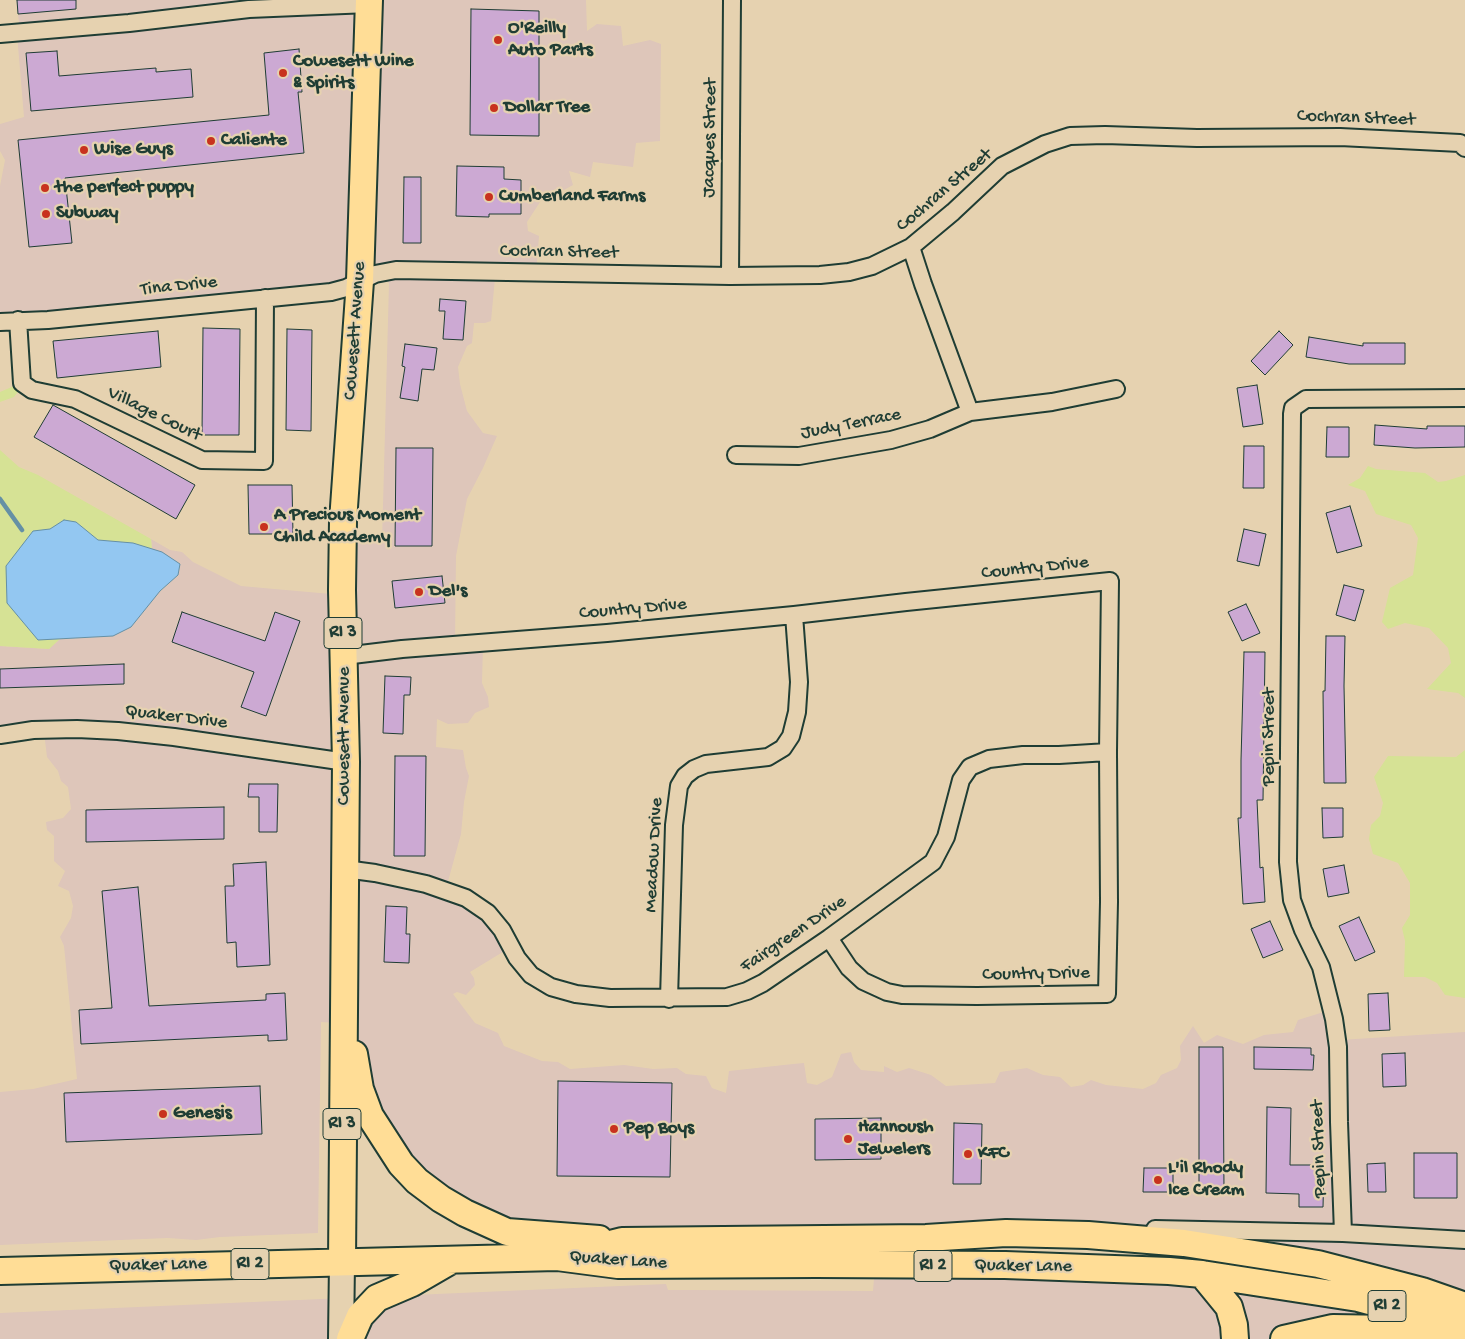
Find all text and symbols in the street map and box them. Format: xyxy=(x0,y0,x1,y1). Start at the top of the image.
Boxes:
place label: O'Reilly Auto Parts xyxy=(508,18,593,62)
marker: O'Reilly Auto Parts xyxy=(492,34,504,46)
place label: Cowesett Wine & Spirits xyxy=(293,51,414,95)
marker: Cowesett Wine & Spirits xyxy=(277,67,289,79)
street label: Jacques Street xyxy=(699,78,723,198)
place label: Dollar Tree xyxy=(504,97,590,119)
marker: Dollar Tree xyxy=(488,102,500,114)
street label: Cochran Street xyxy=(1296,106,1416,132)
place label: Caliente xyxy=(221,130,287,152)
marker: Caliente xyxy=(205,135,217,147)
place label: Wise Guys xyxy=(94,139,173,161)
marker: Wise Guys xyxy=(78,144,90,156)
street label: Cochran Street xyxy=(892,144,998,238)
place label: the perfect puppy xyxy=(55,177,194,199)
marker: the perfect puppy xyxy=(39,182,51,194)
place label: Cumberland Farms xyxy=(499,186,645,208)
marker: Cumberland Farms xyxy=(483,191,495,203)
place label: Subway xyxy=(56,203,118,225)
marker: Subway xyxy=(40,208,52,220)
street label: Cochran Street xyxy=(500,241,618,265)
street label: Cowesett Avenue xyxy=(340,261,372,401)
street label: Tina Drive xyxy=(140,272,218,302)
street label: Village Court xyxy=(103,382,205,448)
street label: Judy Terrace xyxy=(799,404,903,446)
place label: A Precious Moment Child Academy xyxy=(274,505,421,549)
marker: A Precious Moment Child Academy xyxy=(258,521,270,533)
street label: Country Drive xyxy=(980,552,1090,586)
place label: Del's xyxy=(429,581,467,603)
marker: Del's xyxy=(413,586,425,598)
street label: Country Drive xyxy=(578,594,688,626)
road number: RI 3 xyxy=(324,618,362,648)
street label: Cowesett Avenue xyxy=(334,667,356,805)
street label: Pepin Street xyxy=(1259,688,1281,786)
street label: Quaker Drive xyxy=(123,700,229,736)
street label: Meadow Drive xyxy=(641,797,669,913)
street label: Fairgreen Drive xyxy=(737,891,851,979)
street label: Country Drive xyxy=(982,963,1090,987)
street label: Pepin Street xyxy=(1307,1100,1333,1198)
place label: Genesis xyxy=(173,1103,232,1125)
marker: Genesis xyxy=(157,1108,169,1120)
road number: RI 3 xyxy=(323,1108,361,1140)
place label: Hannoush Jewelers xyxy=(858,1117,933,1161)
place label: Pep Boys xyxy=(624,1118,694,1140)
marker: Pep Boys xyxy=(608,1123,620,1135)
marker: Hannoush Jewelers xyxy=(842,1133,854,1145)
place label: KFC xyxy=(978,1143,1008,1165)
marker: KFC xyxy=(962,1148,974,1160)
place label: L'il Rhody Ice Cream xyxy=(1168,1158,1244,1202)
marker: L'il Rhody Ice Cream xyxy=(1152,1174,1164,1186)
street label: Quaker Lane xyxy=(568,1246,668,1276)
road number: RI 2 xyxy=(231,1248,269,1280)
road number: RI 2 xyxy=(914,1250,952,1282)
street label: Quaker Lane xyxy=(109,1254,207,1278)
street label: Quaker Lane xyxy=(974,1255,1072,1279)
road number: RI 2 xyxy=(1368,1290,1406,1322)

